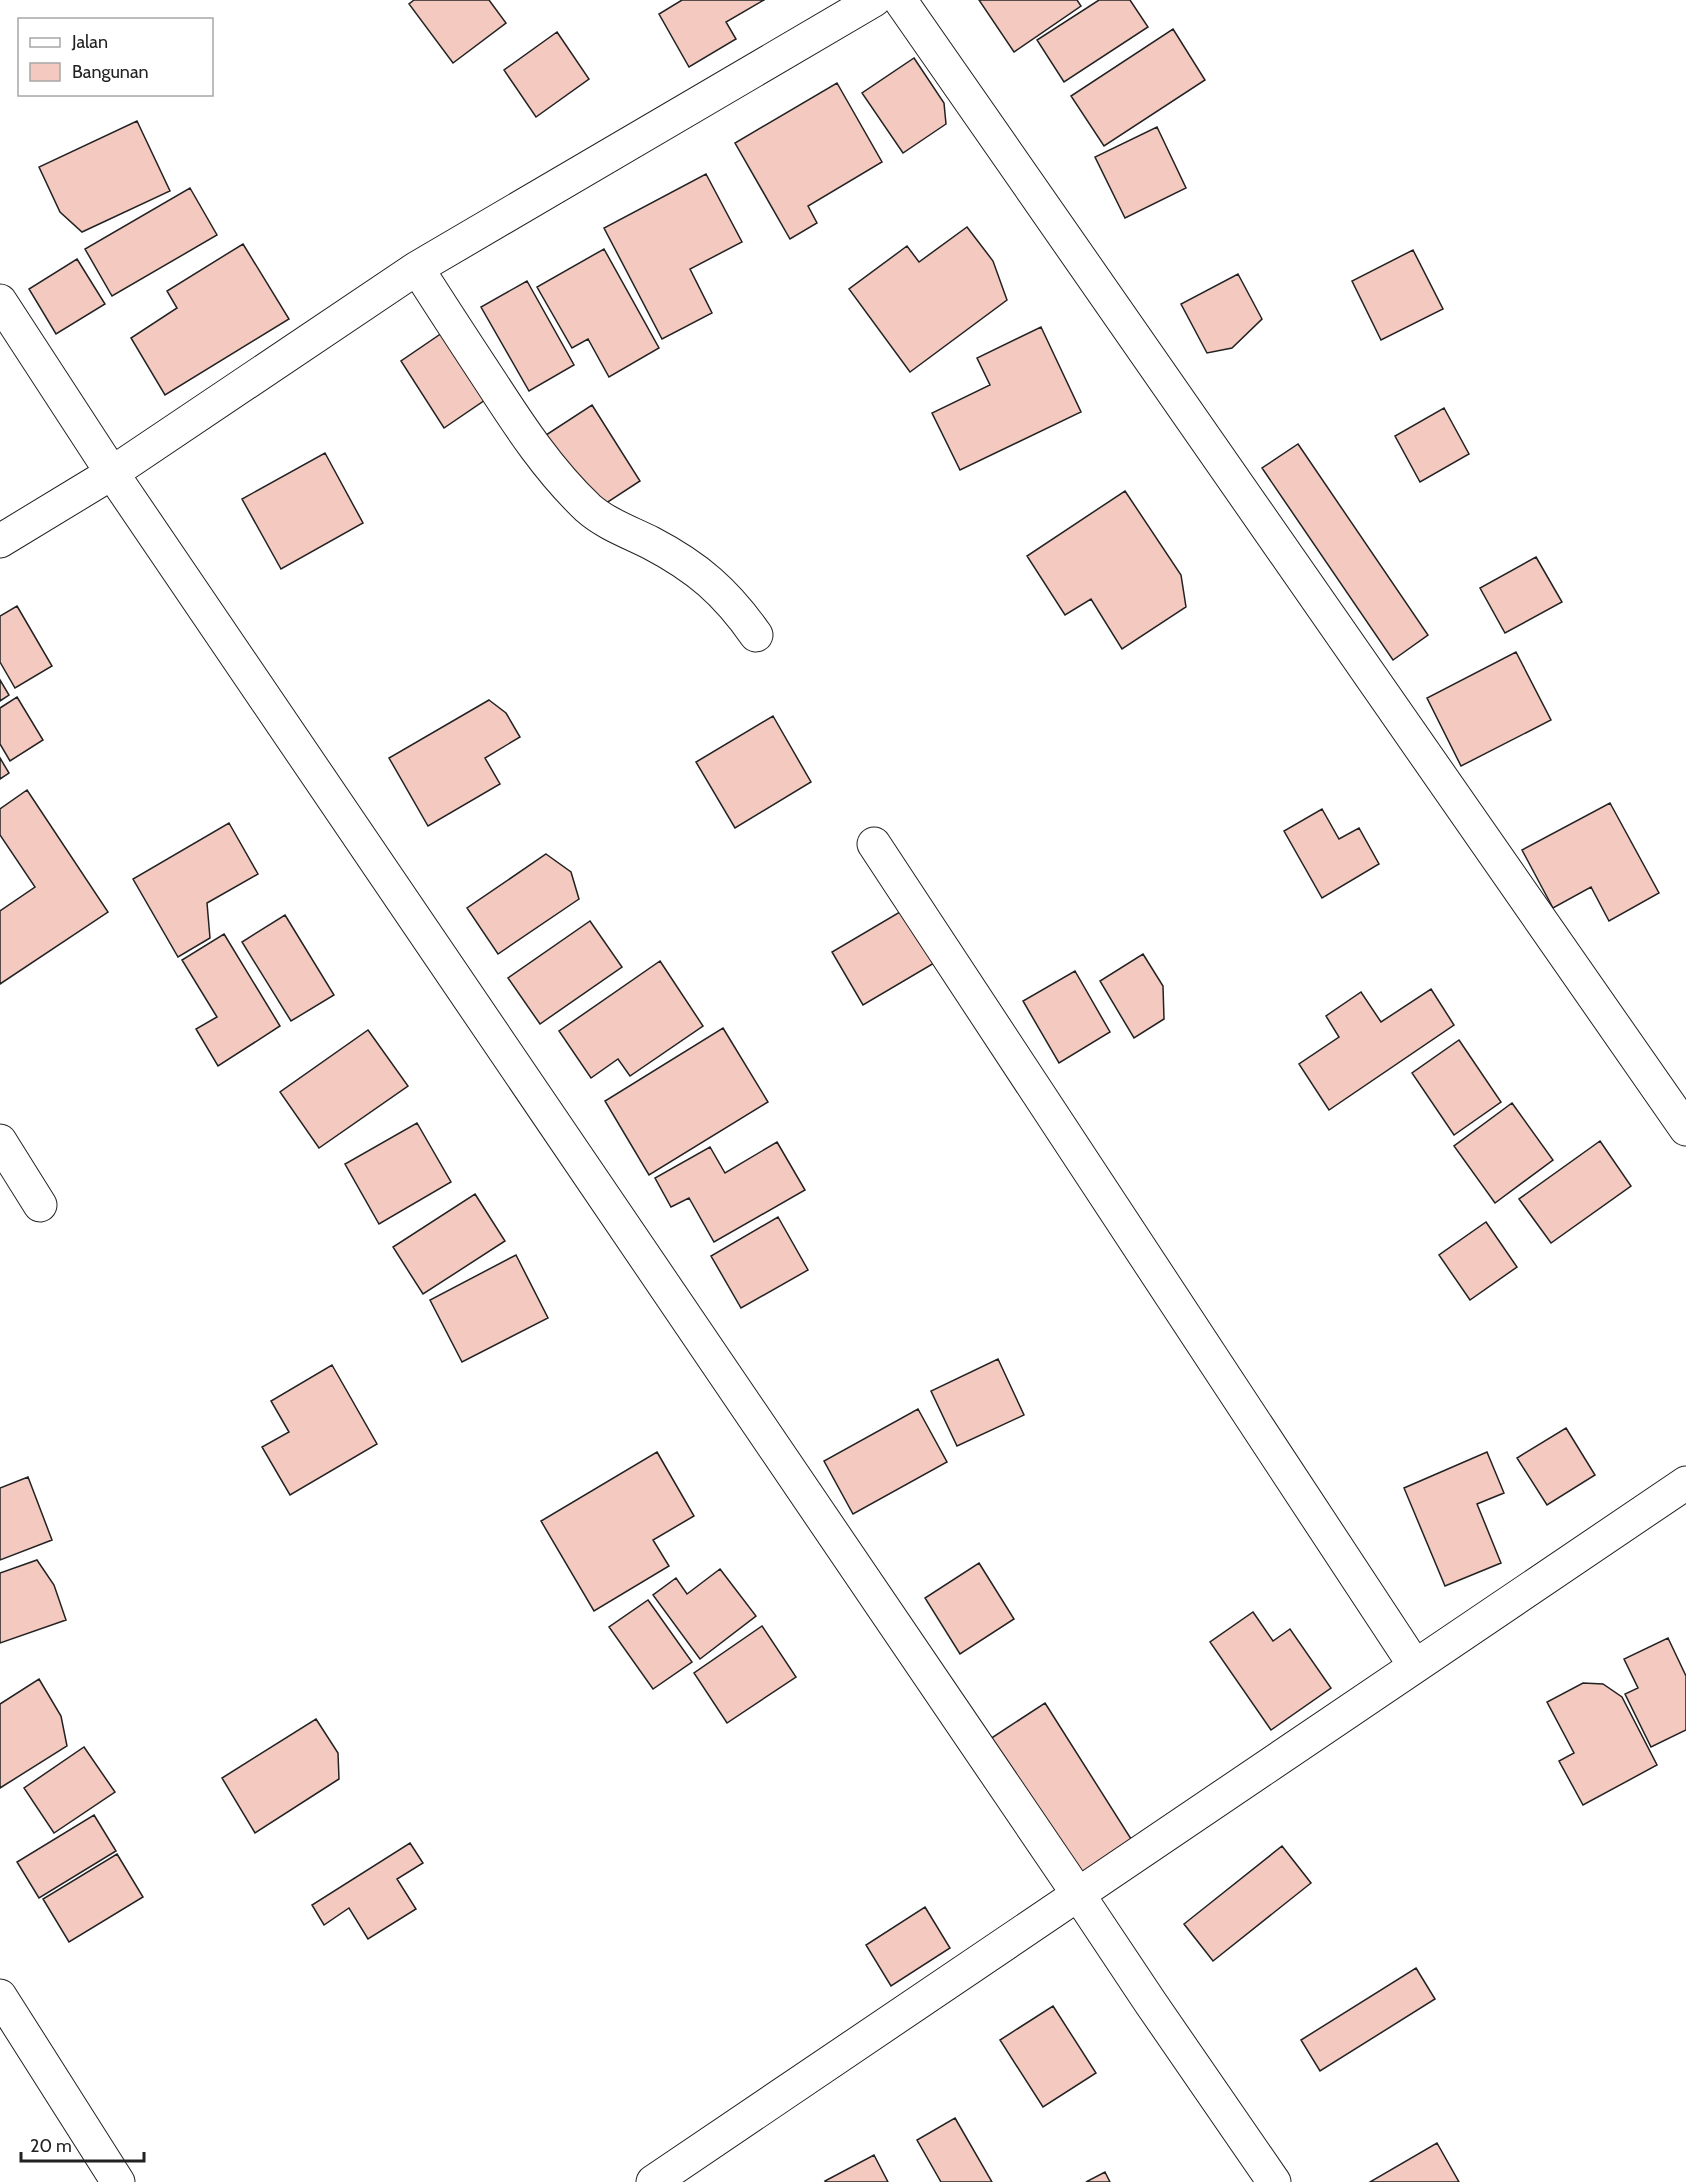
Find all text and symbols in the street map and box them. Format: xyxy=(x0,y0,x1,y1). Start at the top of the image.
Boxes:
legend xyxy=(18,18,213,96)
text: Jalan xyxy=(71,31,108,53)
text: Bangunan xyxy=(72,61,149,83)
scale bar xyxy=(21,2125,144,2163)
text: 20 m xyxy=(30,2135,72,2157)

